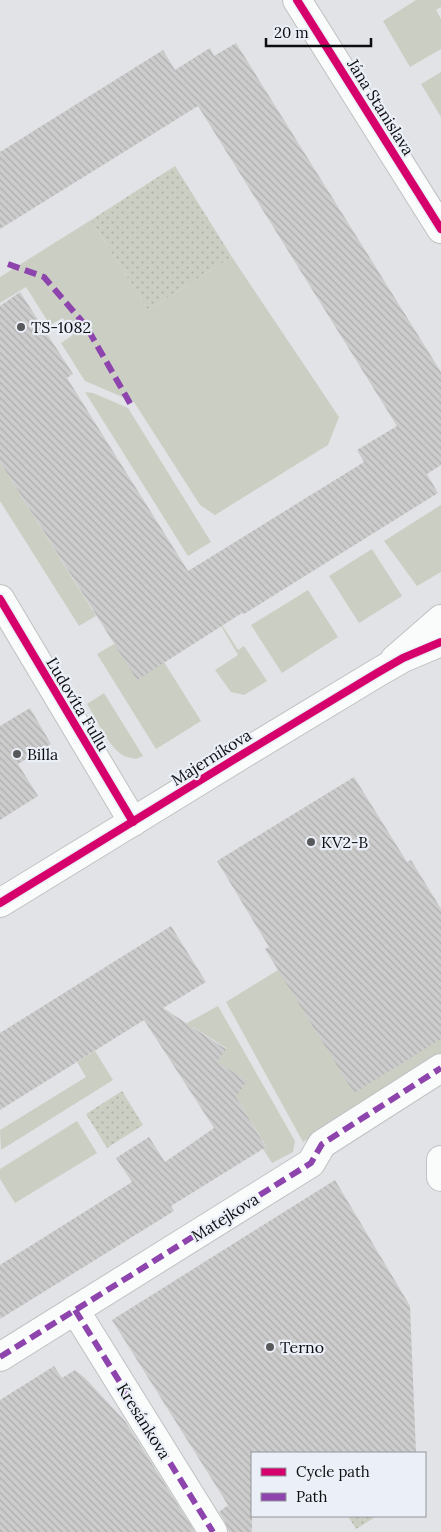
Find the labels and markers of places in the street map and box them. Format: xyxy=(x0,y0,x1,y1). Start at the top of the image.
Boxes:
place label: TS-1082 xyxy=(31,317,91,337)
marker: TS-1082 xyxy=(15,321,27,333)
place label: Billa xyxy=(27,744,58,764)
marker: Billa xyxy=(11,748,23,760)
place label: KV2-B xyxy=(321,832,368,852)
marker: KV2-B xyxy=(305,836,317,848)
place label: Terno xyxy=(280,1337,324,1357)
marker: Terno xyxy=(264,1341,276,1353)

